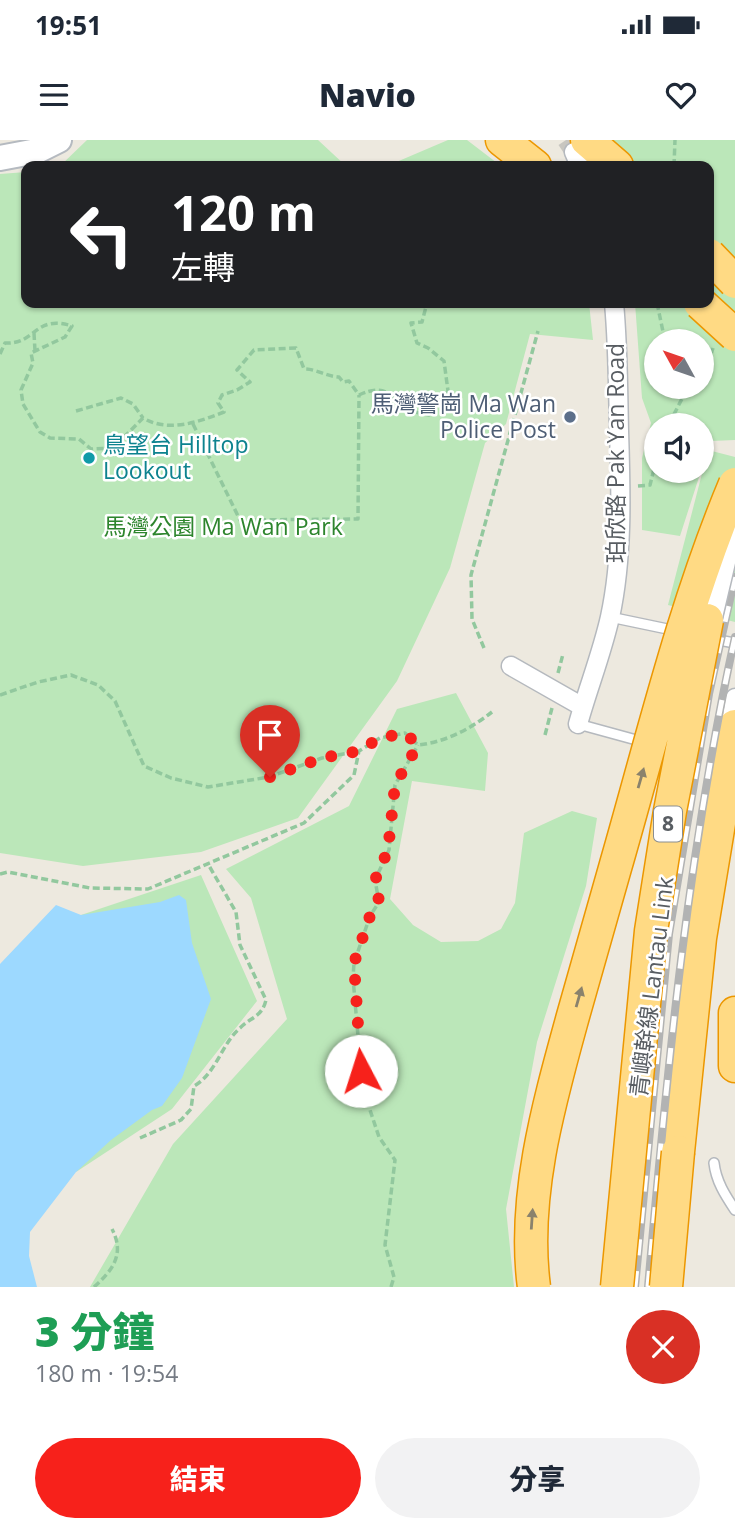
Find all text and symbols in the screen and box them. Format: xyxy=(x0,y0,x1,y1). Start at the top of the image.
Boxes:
text: 19:51 xyxy=(35,7,102,43)
text: Navio xyxy=(319,73,416,116)
icon: menu xyxy=(35,76,73,114)
icon: heart xyxy=(662,76,700,114)
text: 120 m xyxy=(171,179,316,245)
icon: left xyxy=(56,189,147,280)
text: 左轉 xyxy=(171,245,235,288)
north arrow xyxy=(644,329,714,399)
map controls xyxy=(644,329,714,483)
street label: 珀欣路 Pak Yan Road xyxy=(599,343,631,563)
place label: 馬灣警崗 Ma Wan Police Post xyxy=(370,387,556,445)
marker: 馬灣警崗 Ma Wan Police Post xyxy=(562,409,578,425)
button: sound xyxy=(644,413,714,483)
place label: 鳥望台 Hilltop Lookout xyxy=(103,428,248,486)
marker: 鳥望台 Hilltop Lookout xyxy=(81,450,97,466)
park label: 馬灣公園 Ma Wan Park xyxy=(103,510,343,542)
pin xyxy=(240,705,300,777)
icon: arrive xyxy=(251,716,289,754)
one-way arrow xyxy=(636,767,647,789)
road number: 8 xyxy=(654,806,682,842)
street label: 青嶼幹線 Lantau Link xyxy=(622,875,680,1099)
one-way arrow xyxy=(574,986,585,1008)
position arrow xyxy=(324,1034,398,1108)
one-way arrow xyxy=(527,1208,538,1230)
text: 3 分鐘 xyxy=(35,1302,155,1359)
button: close xyxy=(626,1310,700,1384)
text: 180 m · 19:54 xyxy=(35,1357,178,1389)
button: 結束 xyxy=(35,1438,361,1518)
button: 分享 xyxy=(375,1438,700,1518)

